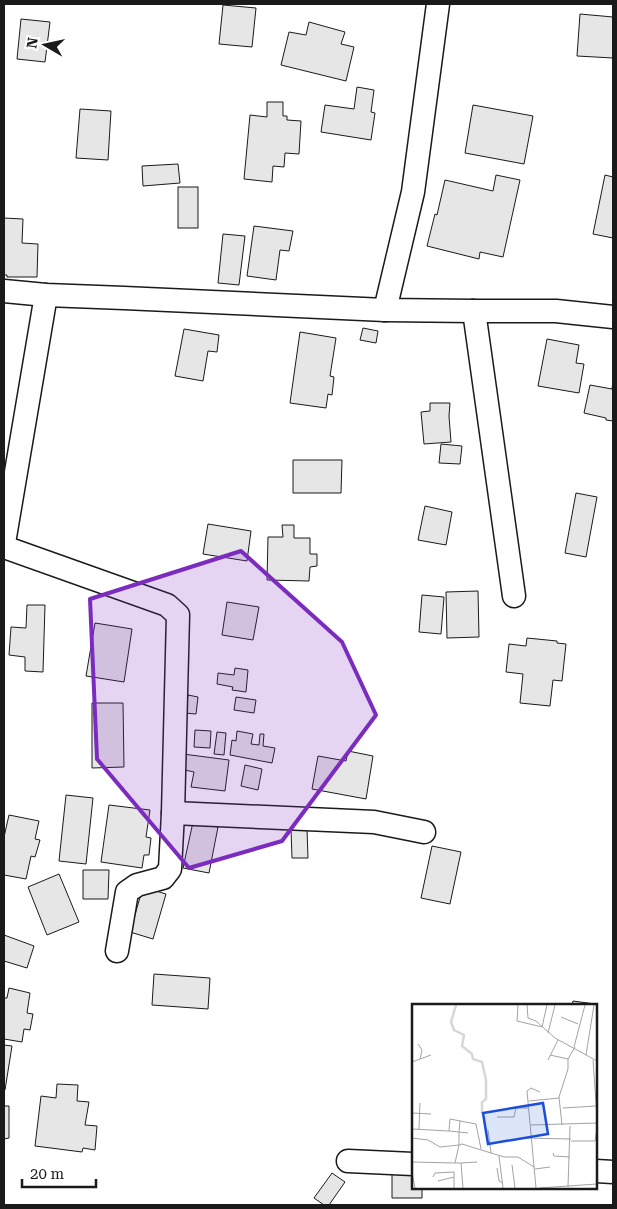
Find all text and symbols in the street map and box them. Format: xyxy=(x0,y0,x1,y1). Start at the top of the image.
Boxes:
north arrow xyxy=(20,20,70,70)
text: N xyxy=(23,36,41,50)
inset map xyxy=(412,1004,597,1189)
scale bar xyxy=(22,1156,96,1188)
text: 20 m xyxy=(30,1165,65,1183)

